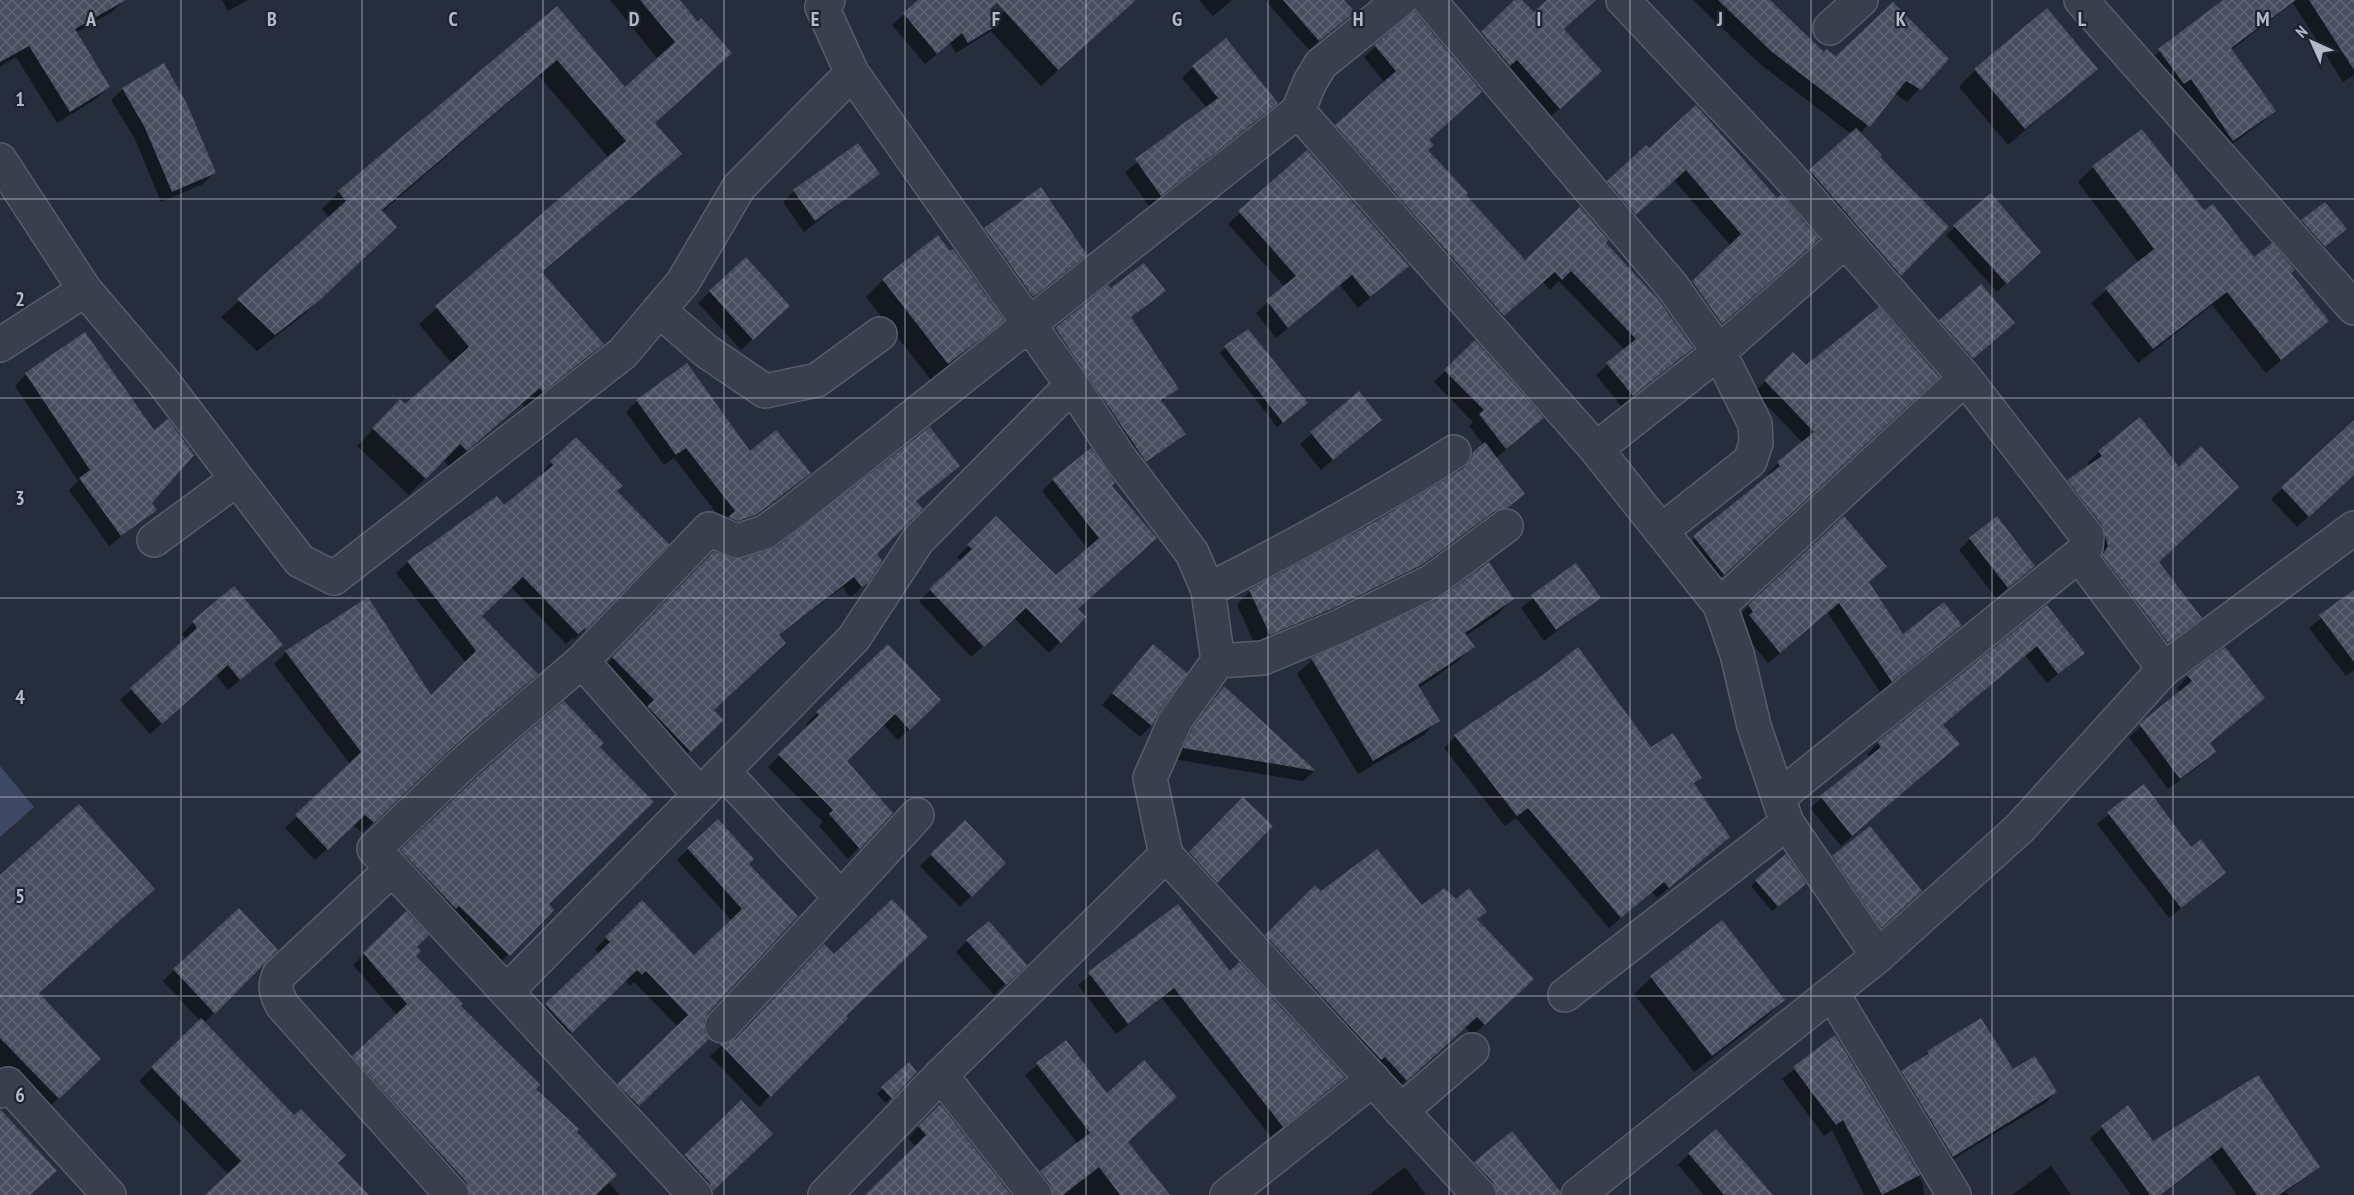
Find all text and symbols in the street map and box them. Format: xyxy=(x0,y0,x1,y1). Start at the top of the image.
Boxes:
text: A xyxy=(85,6,97,32)
text: B xyxy=(267,6,277,32)
text: C xyxy=(448,6,458,32)
text: D xyxy=(629,6,640,32)
text: E xyxy=(811,6,819,32)
text: F xyxy=(992,6,1000,32)
text: G xyxy=(1172,6,1182,32)
text: H xyxy=(1353,6,1363,32)
text: I xyxy=(1537,6,1541,32)
text: J xyxy=(1716,6,1723,32)
text: K xyxy=(1896,6,1907,32)
text: L xyxy=(2078,6,2087,32)
text: M xyxy=(2256,6,2270,32)
north arrow xyxy=(2282,12,2342,72)
text: N xyxy=(2291,21,2312,42)
text: 1 xyxy=(15,86,25,112)
text: 2 xyxy=(15,286,25,312)
text: 3 xyxy=(15,485,25,511)
text: 4 xyxy=(15,684,25,710)
text: 5 xyxy=(15,883,25,909)
text: 6 xyxy=(15,1082,25,1108)

